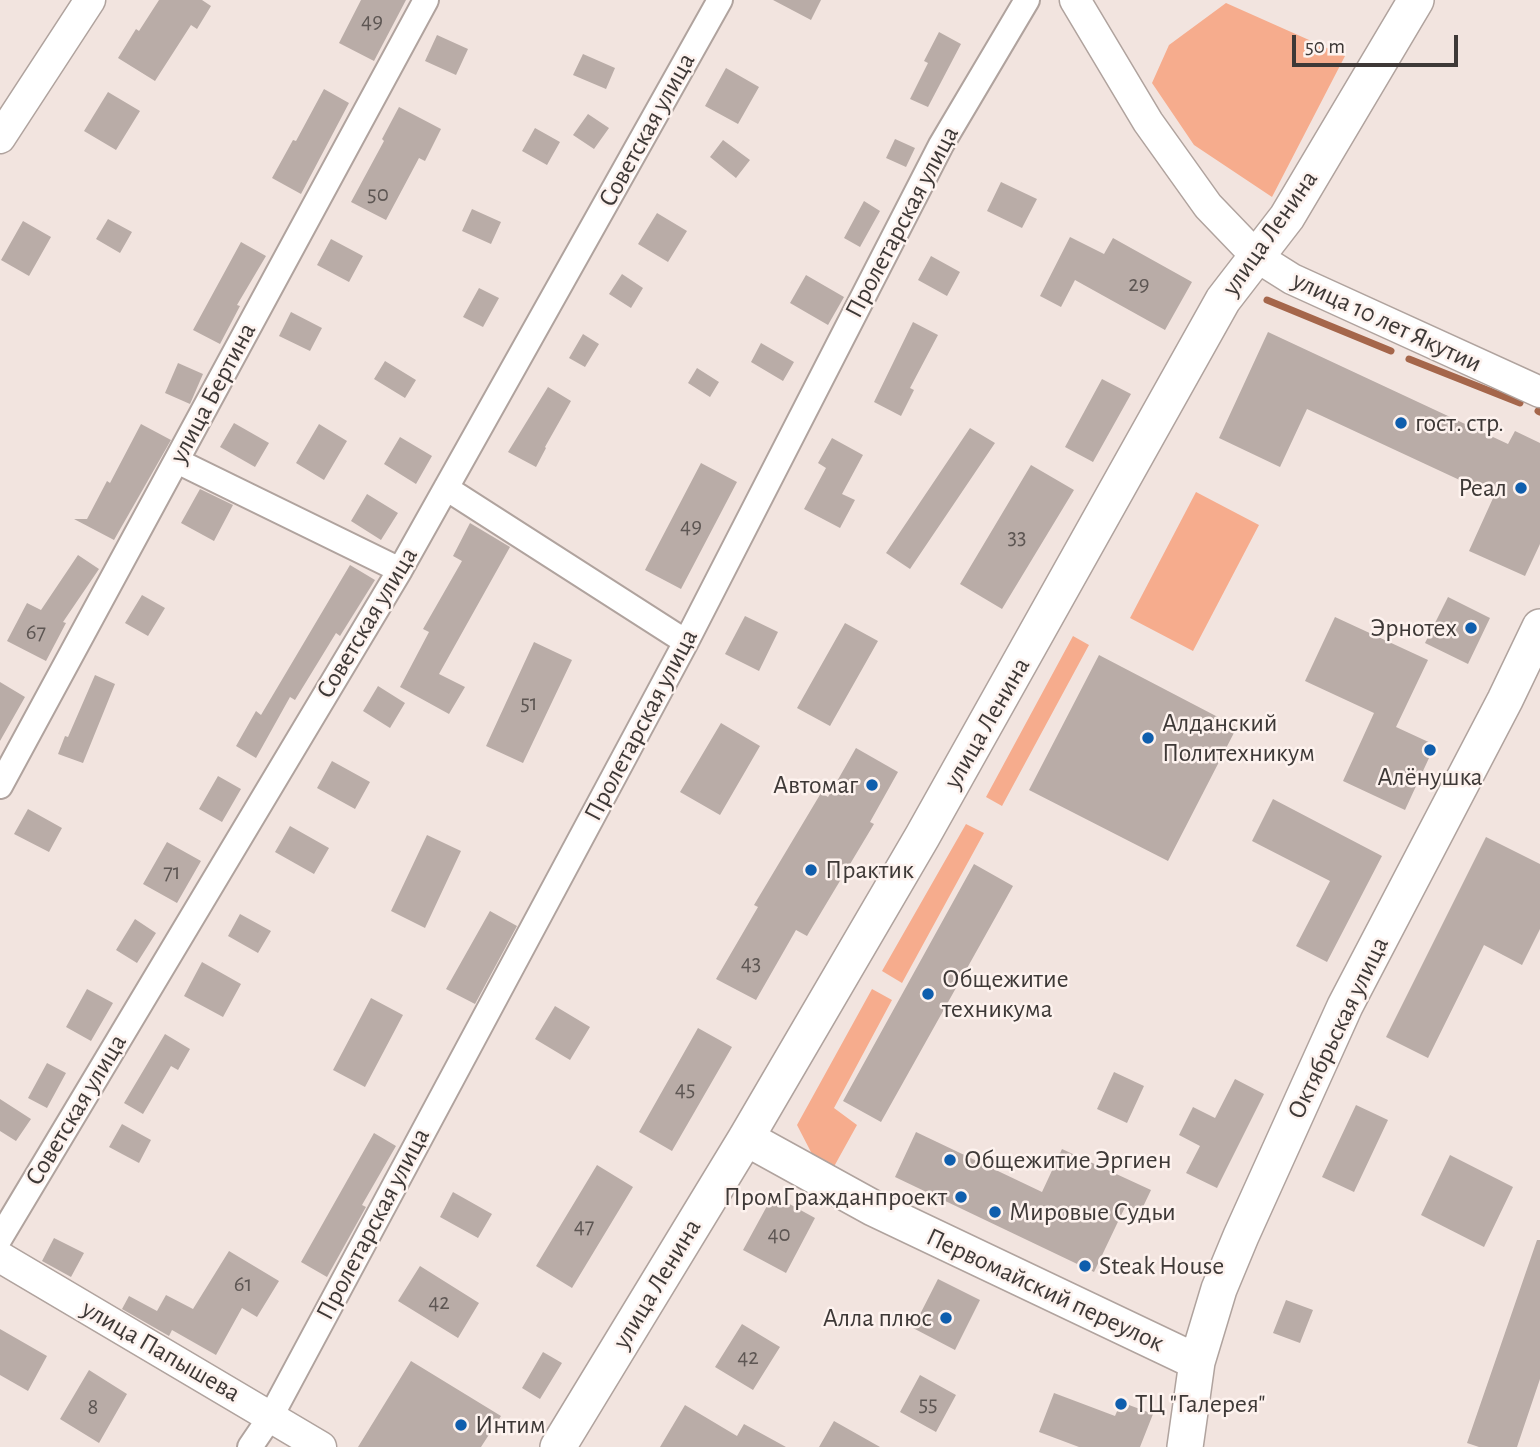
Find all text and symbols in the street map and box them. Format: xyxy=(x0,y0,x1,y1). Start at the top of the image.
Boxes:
house number: 49 xyxy=(361,7,383,35)
scale bar xyxy=(1295,21,1461,65)
text: 50 m xyxy=(1305,36,1345,57)
street label: Советская улица xyxy=(592,48,702,212)
street label: Пролетарская улица xyxy=(838,121,966,323)
street label: улица Ленина xyxy=(1215,164,1325,302)
house number: 50 xyxy=(367,180,389,208)
street label: улица 10 лет Якутии xyxy=(1287,265,1487,379)
house number: 29 xyxy=(1128,270,1150,298)
street label: улица Бертина xyxy=(163,317,263,469)
place label: гост. стр. xyxy=(1415,407,1504,439)
marker: гост. стр. xyxy=(1393,415,1409,431)
place label: Реал xyxy=(1458,472,1507,504)
marker: Реал xyxy=(1513,480,1529,496)
house number: 49 xyxy=(680,512,702,540)
house number: 33 xyxy=(1008,523,1026,551)
street label: Советская улица xyxy=(310,542,424,704)
place label: Эрнотех xyxy=(1370,612,1457,644)
house number: 67 xyxy=(26,618,46,646)
marker: Эрнотех xyxy=(1463,620,1479,636)
street label: Пролетарская улица xyxy=(577,624,705,826)
street label: улица Ленина xyxy=(937,652,1037,794)
house number: 51 xyxy=(520,689,538,717)
place label: Алданский Политехникум xyxy=(1162,707,1315,768)
marker: Алданский Политехникум xyxy=(1140,730,1156,746)
marker: Алёнушка xyxy=(1422,742,1438,758)
place label: Алёнушка xyxy=(1377,761,1483,793)
place label: Автомаг xyxy=(773,769,858,801)
marker: Автомаг xyxy=(864,777,880,793)
place label: Практик xyxy=(825,854,914,886)
house number: 71 xyxy=(163,858,181,886)
marker: Практик xyxy=(803,862,819,878)
street label: Октябрьская улица xyxy=(1280,932,1396,1124)
house number: 43 xyxy=(741,949,761,977)
place label: Общежитие техникума xyxy=(942,963,1069,1024)
marker: Общежитие техникума xyxy=(920,986,936,1002)
street label: Советская улица xyxy=(19,1029,133,1191)
house number: 45 xyxy=(675,1075,695,1103)
street label: Пролетарская улица xyxy=(309,1123,437,1325)
place label: Общежитие Эргиен xyxy=(964,1144,1172,1176)
marker: Общежитие Эргиен xyxy=(942,1152,958,1168)
place label: ПромГражданпроект xyxy=(724,1181,947,1213)
marker: ПромГражданпроект xyxy=(953,1189,969,1205)
place label: Мировые Судьи xyxy=(1009,1196,1176,1228)
marker: Мировые Судьи xyxy=(987,1204,1003,1220)
house number: 47 xyxy=(574,1212,594,1240)
street label: улица Ленина xyxy=(606,1213,708,1355)
house number: 40 xyxy=(767,1220,791,1248)
street label: Первомайский переулок xyxy=(921,1221,1169,1359)
place label: Steak House xyxy=(1099,1250,1224,1282)
marker: Steak House xyxy=(1077,1258,1093,1274)
house number: 61 xyxy=(234,1270,252,1298)
house number: 42 xyxy=(428,1288,450,1316)
street label: улица Папышева xyxy=(76,1293,246,1409)
place label: Алла плюс xyxy=(823,1302,932,1334)
marker: Алла плюс xyxy=(938,1310,954,1326)
house number: 42 xyxy=(737,1343,759,1371)
place label: ТЦ "Галерея" xyxy=(1135,1388,1265,1420)
house number: 55 xyxy=(918,1390,938,1418)
house number: 8 xyxy=(88,1393,98,1421)
marker: ТЦ "Галерея" xyxy=(1113,1396,1129,1412)
place label: Интим xyxy=(475,1409,546,1441)
marker: Интим xyxy=(453,1417,469,1433)

